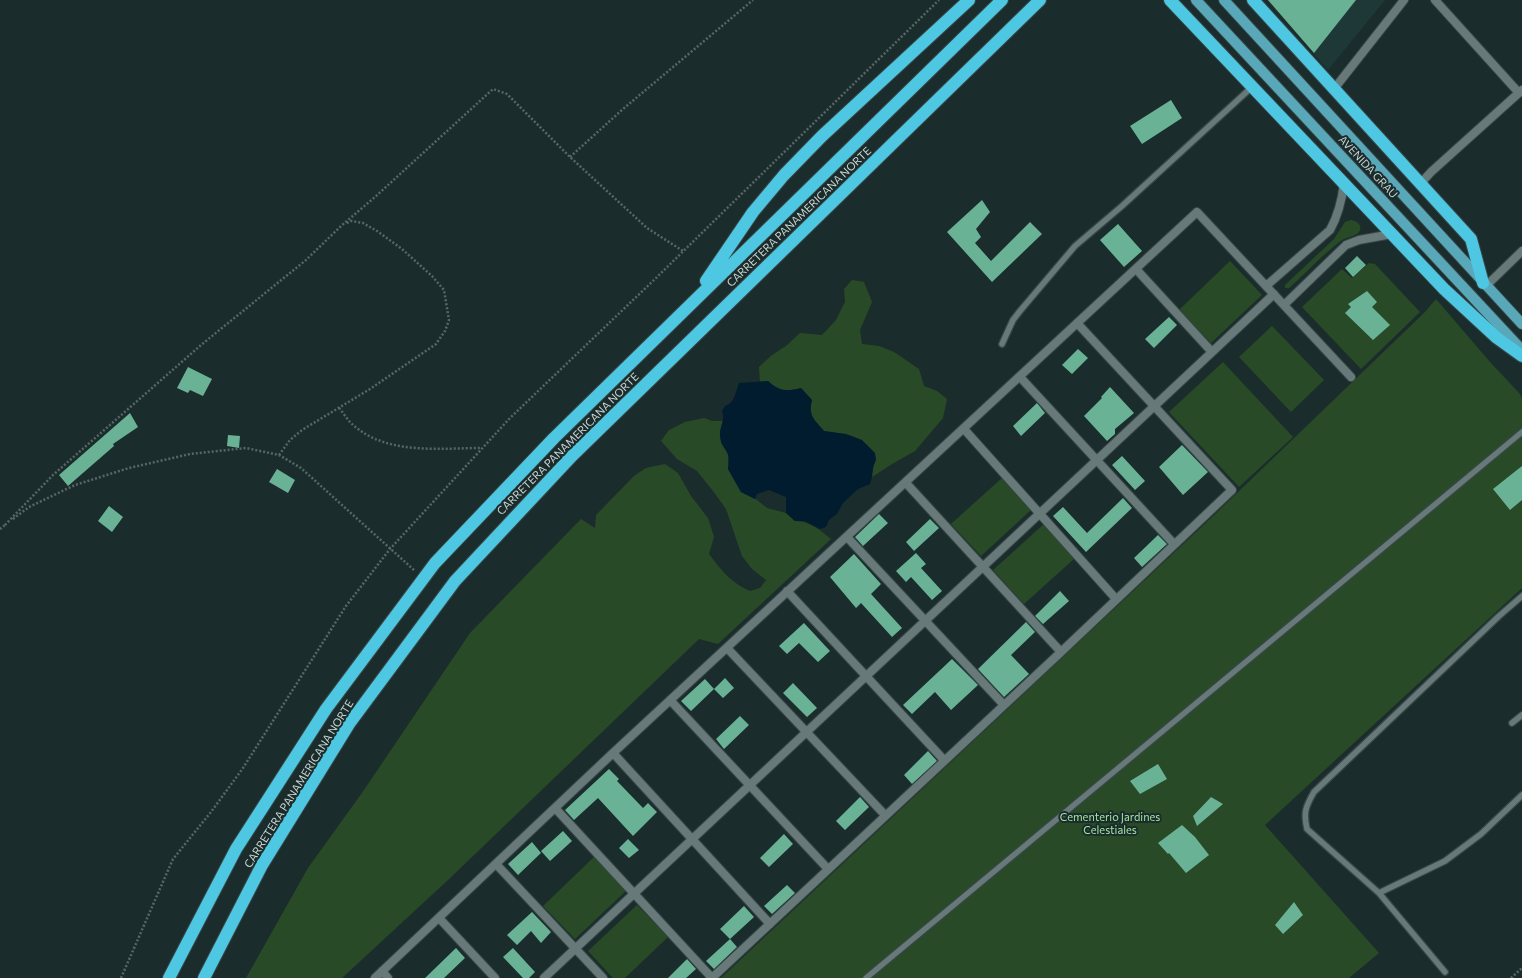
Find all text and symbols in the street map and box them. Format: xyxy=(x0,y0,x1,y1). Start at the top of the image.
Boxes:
street label: AVENIDA GRAU xyxy=(1336,133,1400,201)
street label: CARRETERA PANAMERICANA NORTE xyxy=(724,144,874,290)
street label: CARRETERA PANAMERICANA NORTE xyxy=(494,370,642,518)
street label: CARRETERA PANAMERICANA NORTE xyxy=(242,698,356,870)
park label: Cementerio Jardines Celestiales xyxy=(1060,810,1160,836)

